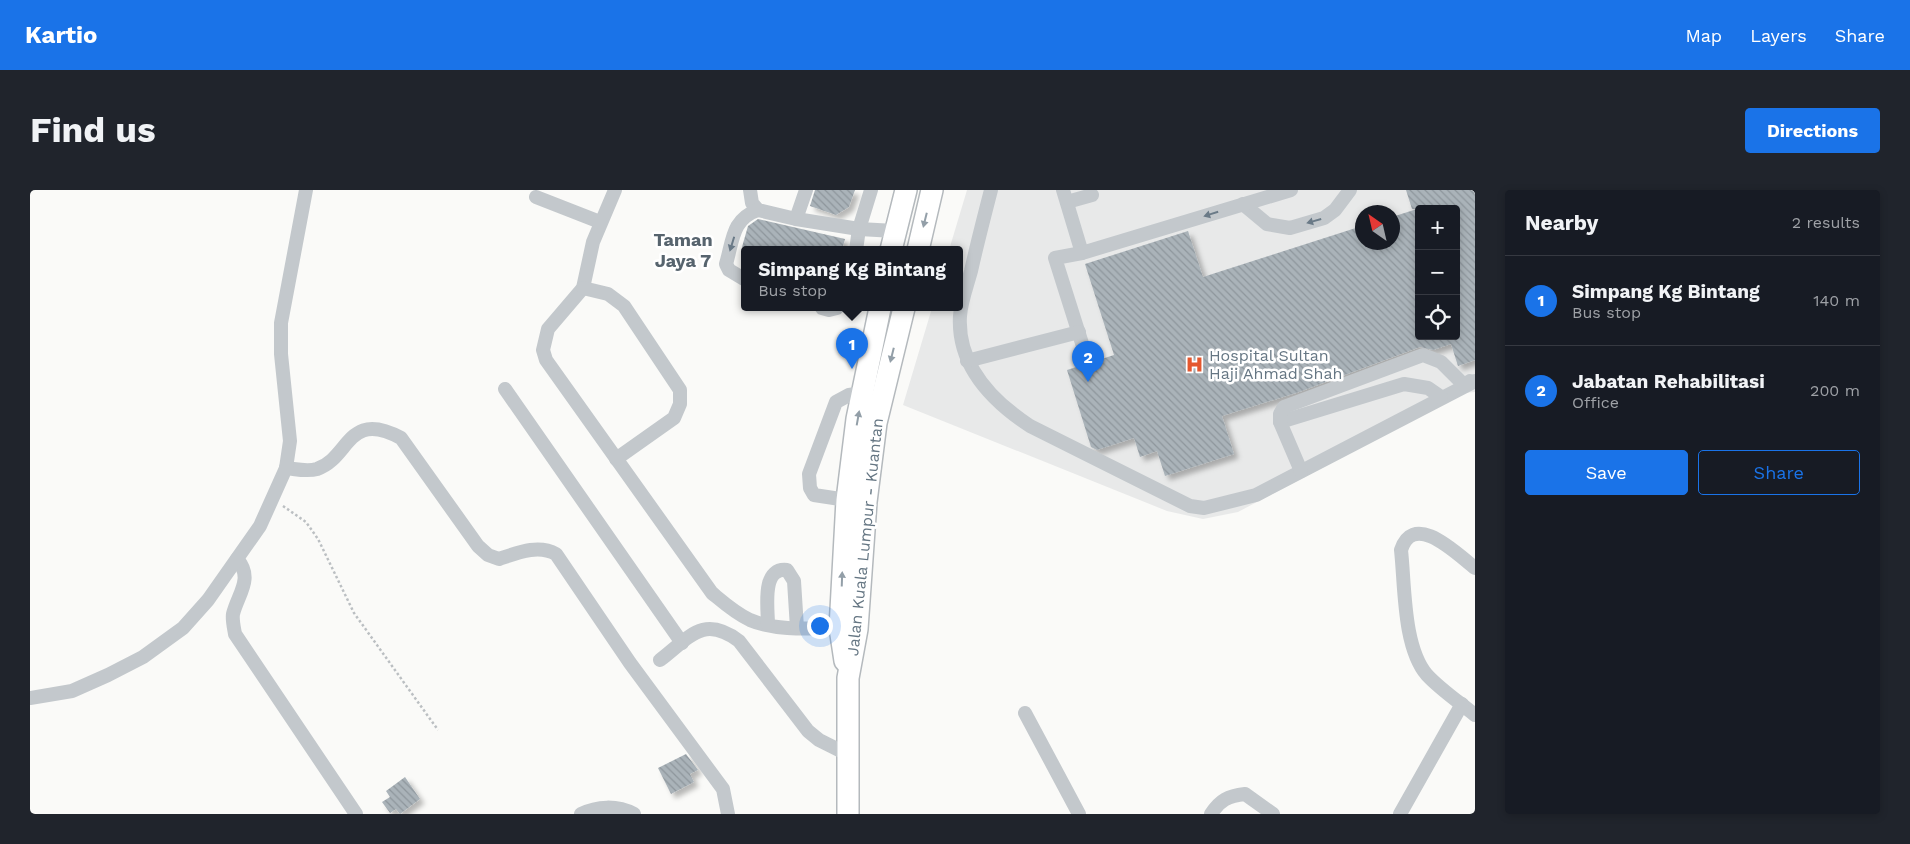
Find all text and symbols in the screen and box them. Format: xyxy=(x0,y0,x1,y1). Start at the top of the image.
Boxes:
text: Kartio xyxy=(25,21,97,49)
text: Map xyxy=(1685,25,1722,46)
text: Layers xyxy=(1750,25,1807,46)
text: Share xyxy=(1835,25,1885,46)
button: Directions xyxy=(1745,108,1880,153)
text: Find us xyxy=(30,109,156,151)
north arrow xyxy=(1355,205,1400,250)
map controls xyxy=(1415,205,1460,340)
button: + xyxy=(1415,205,1460,250)
text: Nearby xyxy=(1525,210,1598,235)
one-way arrow xyxy=(1203,211,1218,219)
one-way arrow xyxy=(921,213,929,228)
text: 2 results xyxy=(1792,213,1860,232)
one-way arrow xyxy=(1307,217,1322,225)
district label: Taman Jaya 7 xyxy=(653,229,713,271)
one-way arrow xyxy=(728,236,736,251)
popup xyxy=(741,246,963,311)
button: − xyxy=(1415,250,1460,295)
text: Simpang Kg Bintang xyxy=(758,258,946,281)
text: Simpang Kg Bintang xyxy=(1572,280,1760,303)
text: Bus stop xyxy=(758,281,827,300)
text: 1 xyxy=(1538,291,1544,310)
text: 140 m xyxy=(1813,291,1860,310)
button: locate xyxy=(1415,295,1460,340)
text: Bus stop xyxy=(1572,303,1641,322)
pin: 1 xyxy=(836,328,868,369)
pin: 2 xyxy=(1072,341,1104,382)
place label: Hospital Sultan Haji Ahmad Shah xyxy=(1209,346,1342,383)
one-way arrow xyxy=(888,348,896,363)
hospital icon: Hospital Sultan Haji Ahmad Shah xyxy=(1185,354,1205,374)
text: Jabatan Rehabilitasi xyxy=(1572,370,1765,393)
text: 2 xyxy=(1536,381,1546,400)
text: 200 m xyxy=(1810,381,1860,400)
text: Office xyxy=(1572,393,1619,412)
one-way arrow xyxy=(854,409,862,425)
street label: Jalan Kuala Lumpur - Kuantan xyxy=(843,417,887,657)
button: Save xyxy=(1525,450,1688,495)
button: Share xyxy=(1698,450,1860,495)
one-way arrow xyxy=(838,571,846,587)
your location xyxy=(807,613,833,639)

